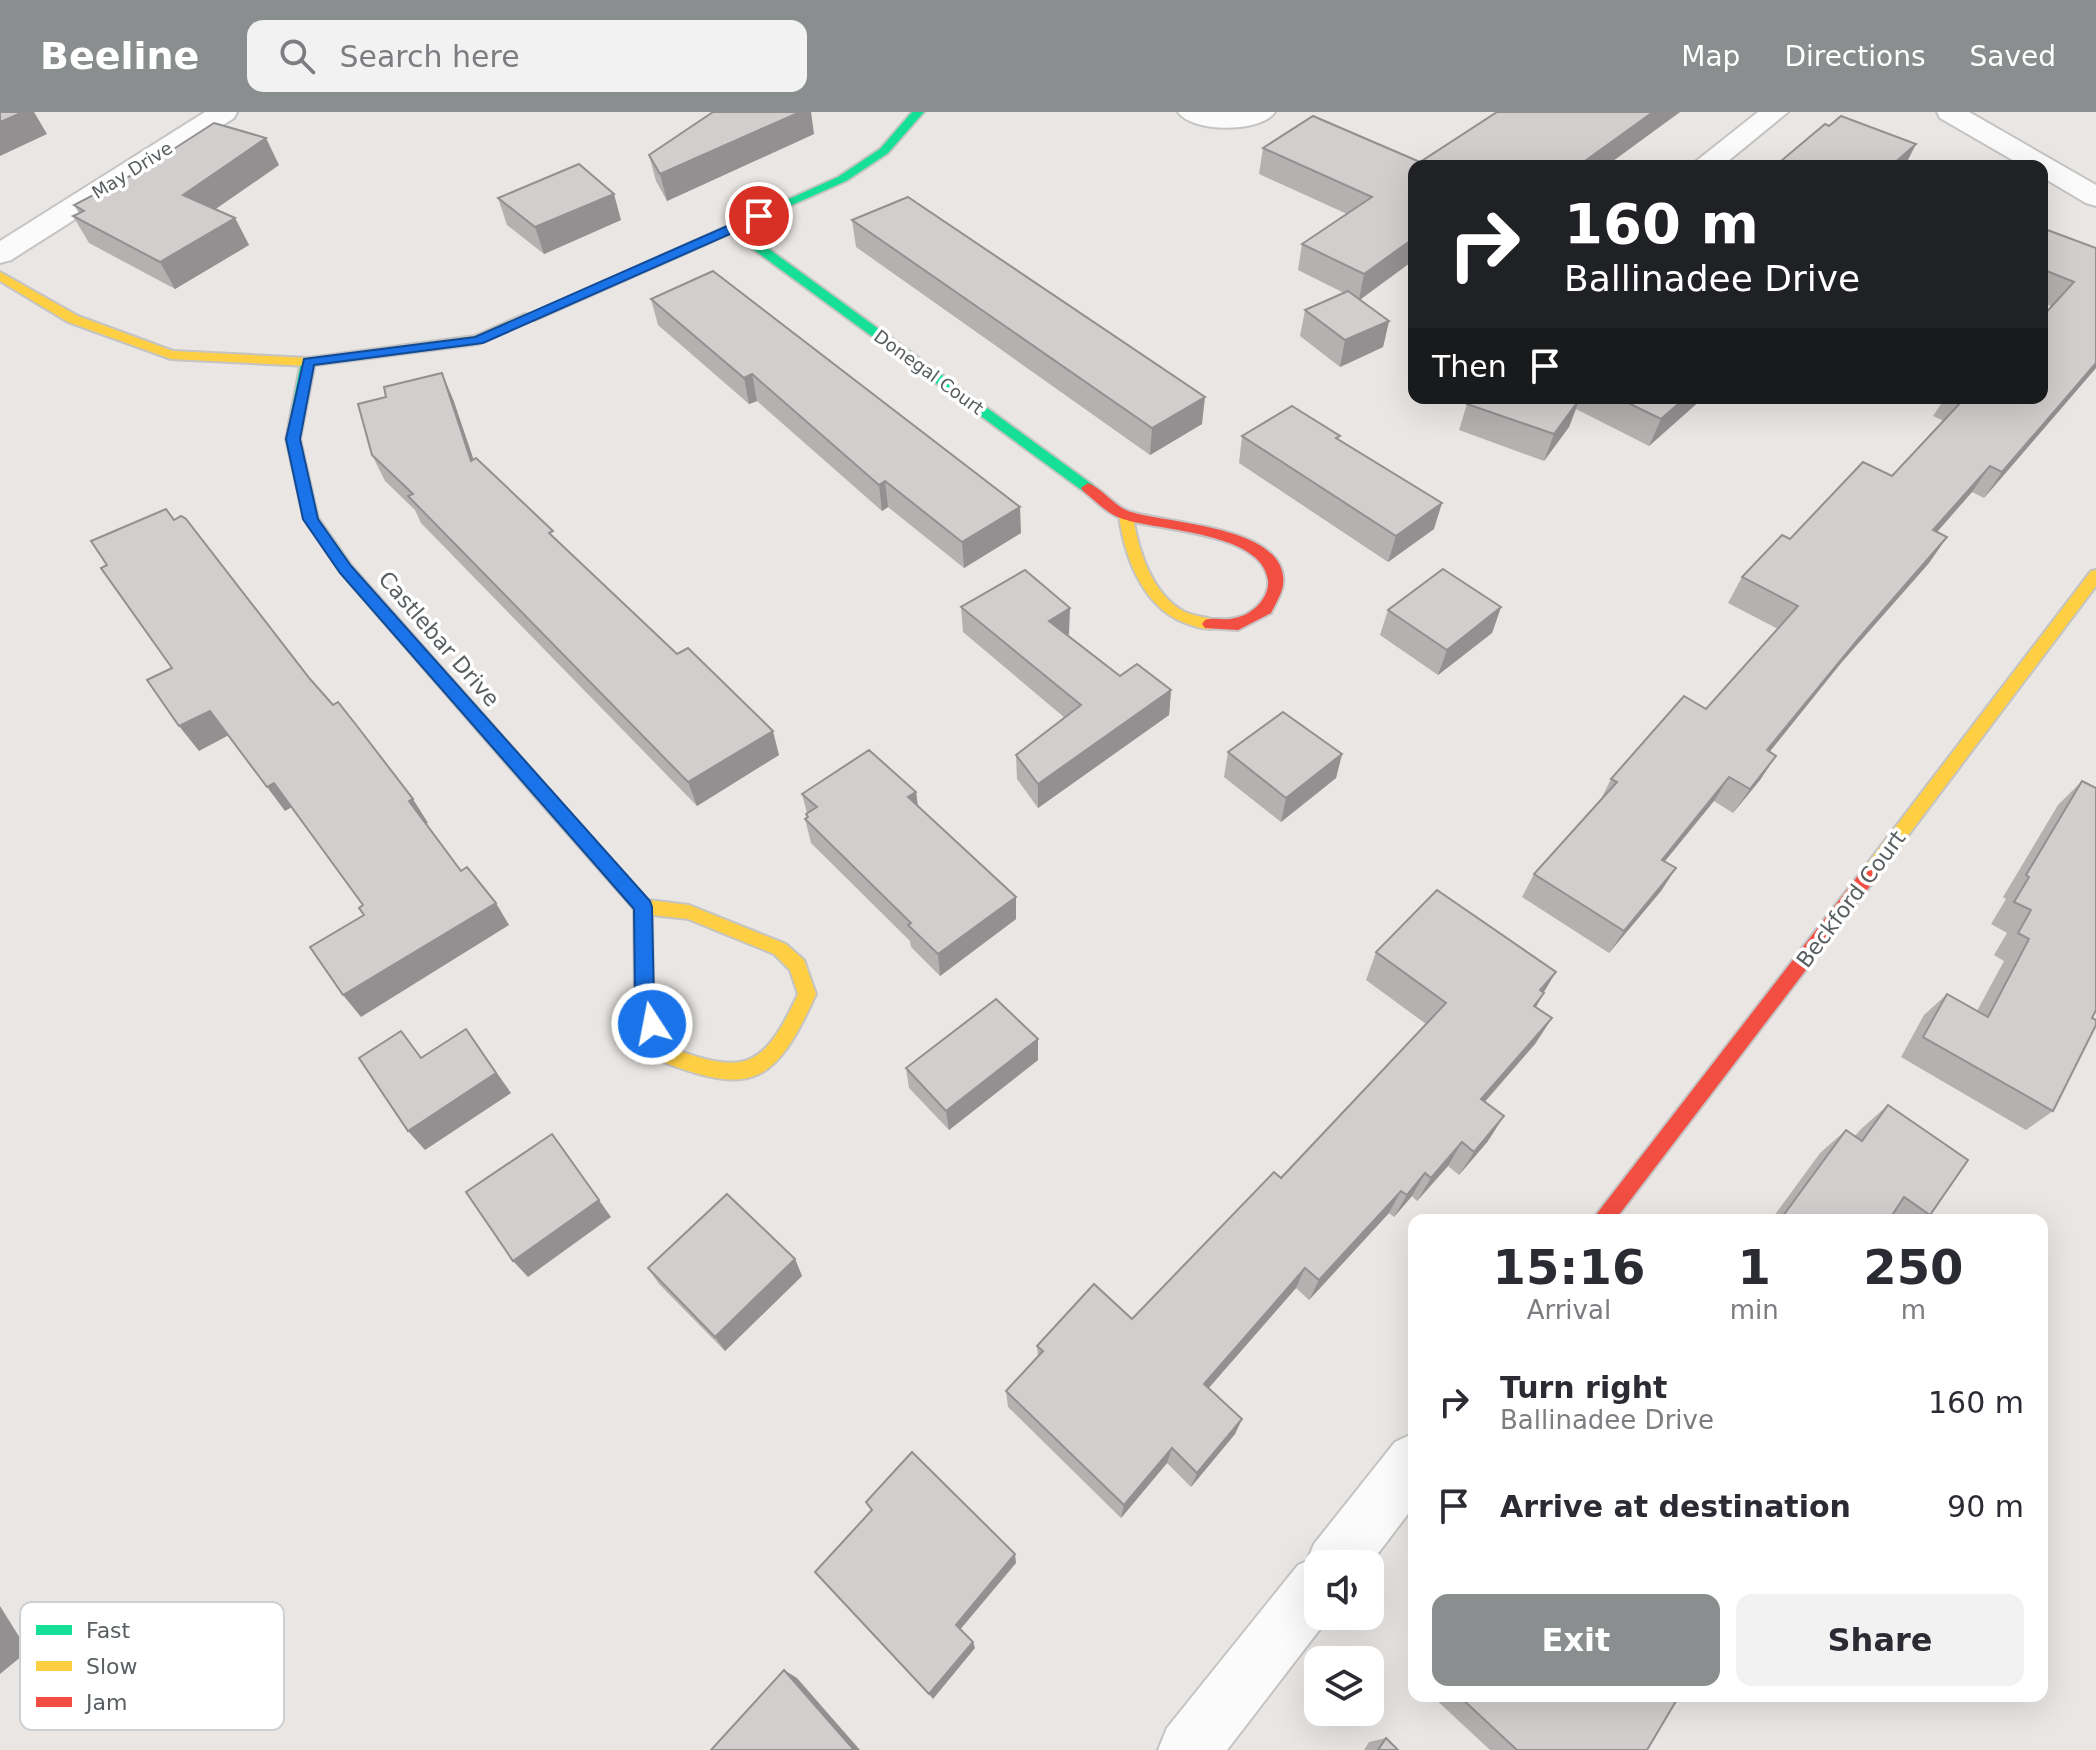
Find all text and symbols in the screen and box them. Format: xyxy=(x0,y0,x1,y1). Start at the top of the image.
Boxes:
search box xyxy=(247,20,807,92)
text: Beeline xyxy=(40,34,199,78)
icon: search xyxy=(275,34,319,78)
text: Search here xyxy=(339,39,520,74)
text: Map xyxy=(1681,40,1740,73)
text: Directions xyxy=(1784,40,1925,73)
text: Saved xyxy=(1969,40,2056,73)
street label: May Drive xyxy=(88,137,176,203)
pin xyxy=(725,182,793,250)
text: 160 m xyxy=(1564,191,1759,256)
icon: right xyxy=(1432,192,1536,296)
icon: arrive xyxy=(737,194,781,238)
text: Ballinadee Drive xyxy=(1564,258,1860,299)
street label: Donegal Court xyxy=(870,325,988,419)
icon: arrive xyxy=(1523,344,1567,388)
text: Then xyxy=(1432,349,1507,384)
street label: Castlebar Drive xyxy=(374,566,504,712)
street label: Beckford Court xyxy=(1791,825,1911,972)
position arrow xyxy=(610,982,694,1066)
text: 15:16 xyxy=(1492,1239,1645,1295)
text: 1 xyxy=(1738,1239,1771,1295)
text: 250 xyxy=(1863,1239,1963,1295)
text: Arrival xyxy=(1527,1295,1611,1325)
text: min xyxy=(1730,1295,1779,1325)
text: m xyxy=(1901,1295,1926,1325)
text: Turn right xyxy=(1500,1370,1667,1405)
icon: right xyxy=(1432,1380,1476,1424)
text: 160 m xyxy=(1928,1385,2024,1420)
text: Ballinadee Drive xyxy=(1500,1405,1714,1435)
icon: arrive xyxy=(1432,1484,1476,1528)
text: Arrive at destination xyxy=(1500,1489,1851,1524)
text: 90 m xyxy=(1947,1489,2024,1524)
map controls xyxy=(1304,1550,1384,1726)
button: sound xyxy=(1304,1550,1384,1630)
button: Exit xyxy=(1432,1594,1720,1686)
button: Share xyxy=(1736,1594,2024,1686)
legend xyxy=(20,1602,284,1730)
text: Fast xyxy=(86,1618,131,1643)
button: layers xyxy=(1304,1646,1384,1726)
text: Slow xyxy=(86,1654,138,1679)
text: Jam xyxy=(84,1690,127,1715)

